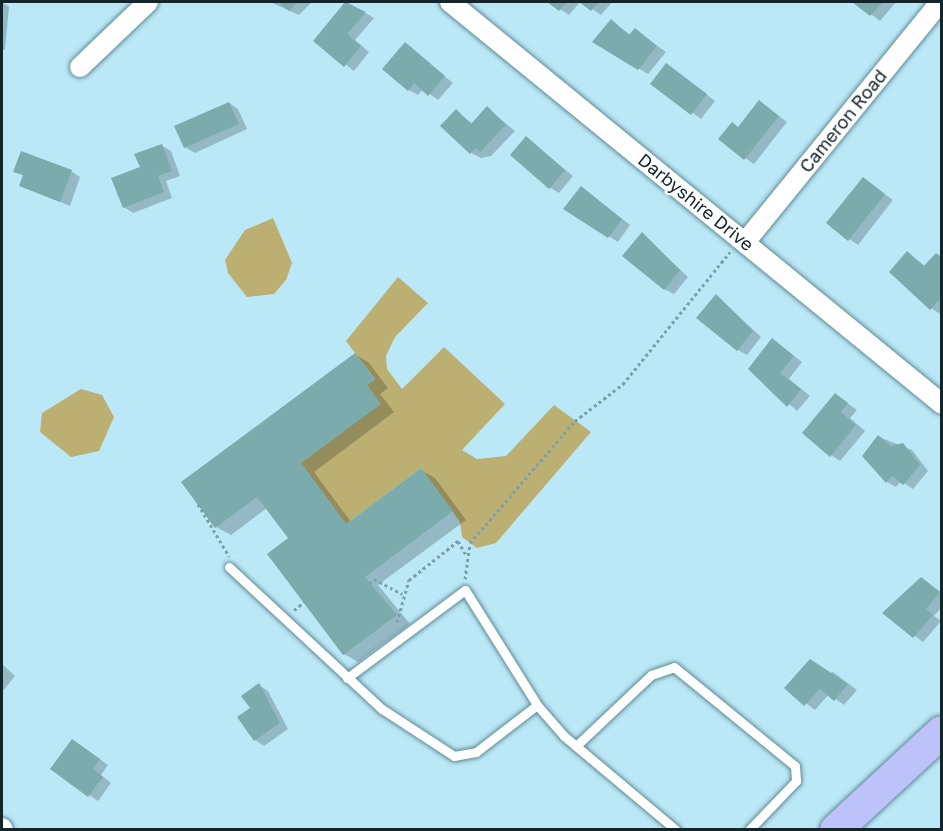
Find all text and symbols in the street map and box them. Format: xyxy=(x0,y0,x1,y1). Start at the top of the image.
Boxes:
street label: Cameron Road xyxy=(795,65,891,177)
street label: Darbyshire Drive xyxy=(634,149,758,255)

